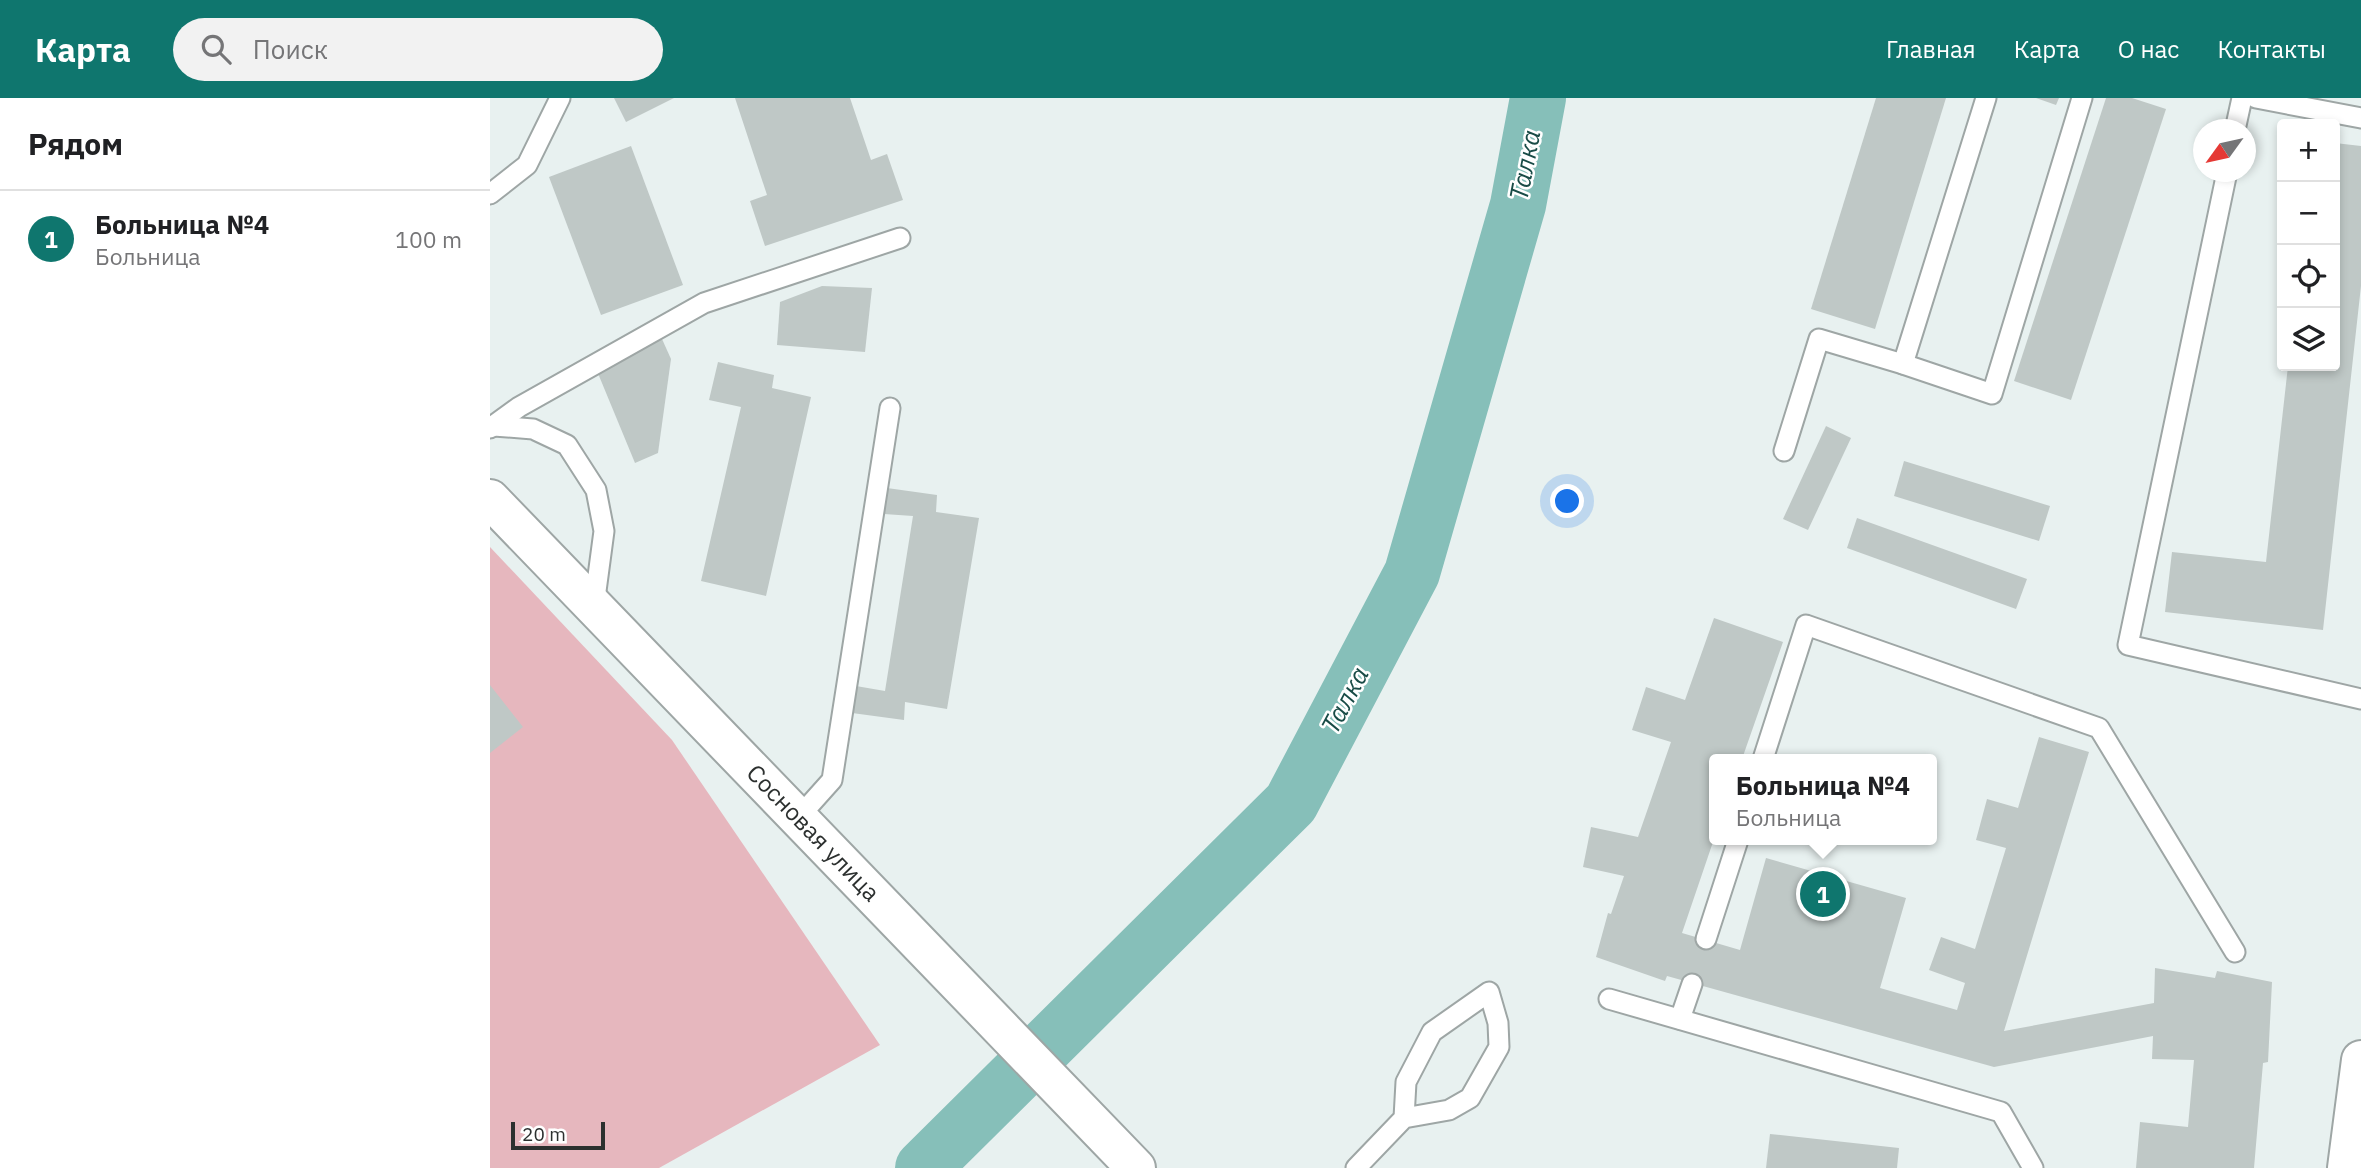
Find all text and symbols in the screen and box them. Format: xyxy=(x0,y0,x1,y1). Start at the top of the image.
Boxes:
search box xyxy=(173,18,663,81)
text: Карта xyxy=(35,28,131,71)
icon: search xyxy=(197,30,235,68)
text: Поиск xyxy=(253,32,328,66)
text: Главная xyxy=(1886,33,1976,65)
text: Карта xyxy=(2014,33,2080,65)
text: О нас xyxy=(2118,33,2179,65)
text: Контакты xyxy=(2217,33,2326,65)
north arrow xyxy=(2193,119,2256,182)
map controls xyxy=(2277,119,2340,371)
button: + xyxy=(2277,119,2340,182)
text: Рядом xyxy=(28,124,123,163)
water label: Талка xyxy=(1501,127,1547,203)
button: − xyxy=(2277,182,2340,245)
text: Больница №4 xyxy=(95,207,269,241)
text: 1 xyxy=(44,224,58,254)
text: 100 m xyxy=(395,224,462,254)
text: Больница xyxy=(95,241,201,271)
button: locate xyxy=(2277,245,2340,308)
button: layers xyxy=(2277,308,2340,371)
your location xyxy=(1550,484,1584,518)
water label: Талка xyxy=(1312,660,1376,739)
popup xyxy=(1709,754,1937,845)
street label: Сосновая улица xyxy=(740,757,888,908)
text: Больница №4 xyxy=(1736,768,1910,802)
text: Больница xyxy=(1736,802,1841,832)
pin: 1 xyxy=(1800,868,1846,920)
scale bar xyxy=(511,1119,606,1151)
text: 20 m xyxy=(522,1122,566,1146)

